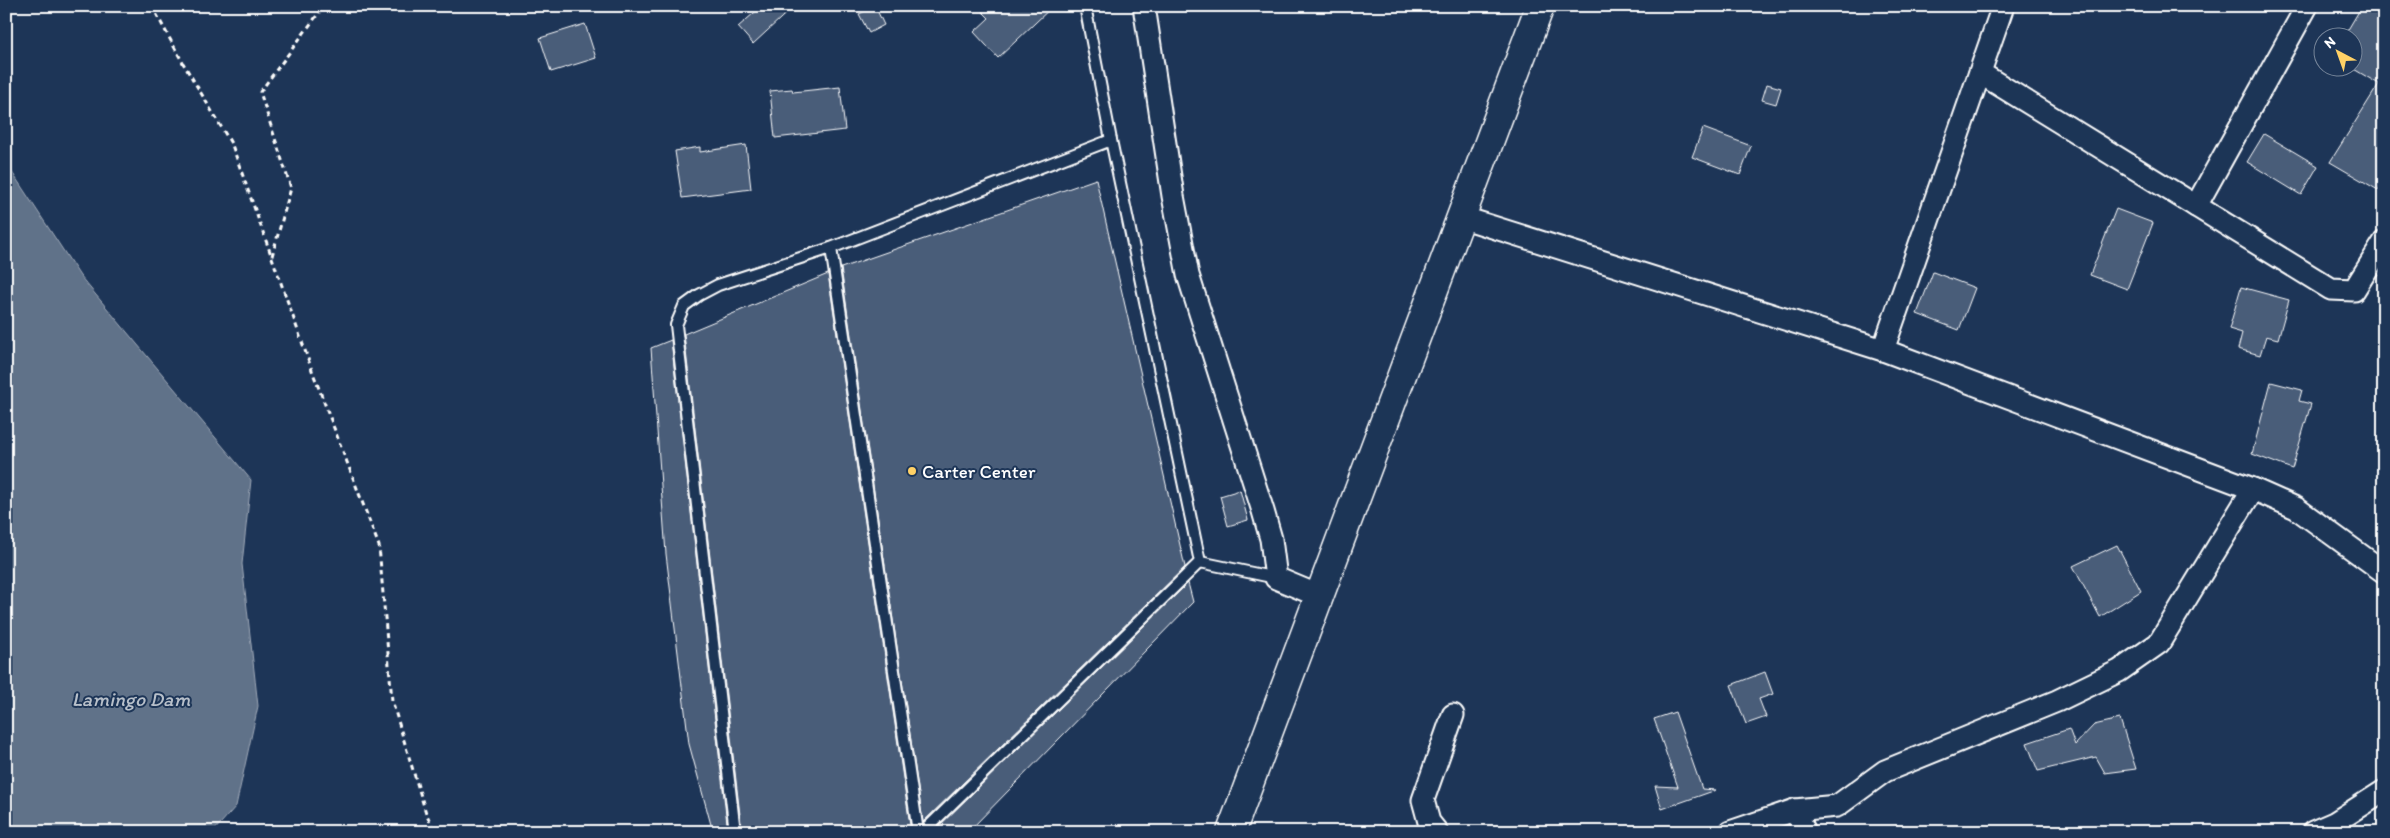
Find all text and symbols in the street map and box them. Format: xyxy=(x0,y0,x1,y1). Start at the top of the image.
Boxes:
north arrow xyxy=(2312,28,2362,78)
text: N xyxy=(2321,33,2339,52)
place label: Carter Center xyxy=(922,460,1036,483)
marker: Carter Center xyxy=(906,465,918,477)
water label: Lamingo Dam xyxy=(72,687,190,711)

